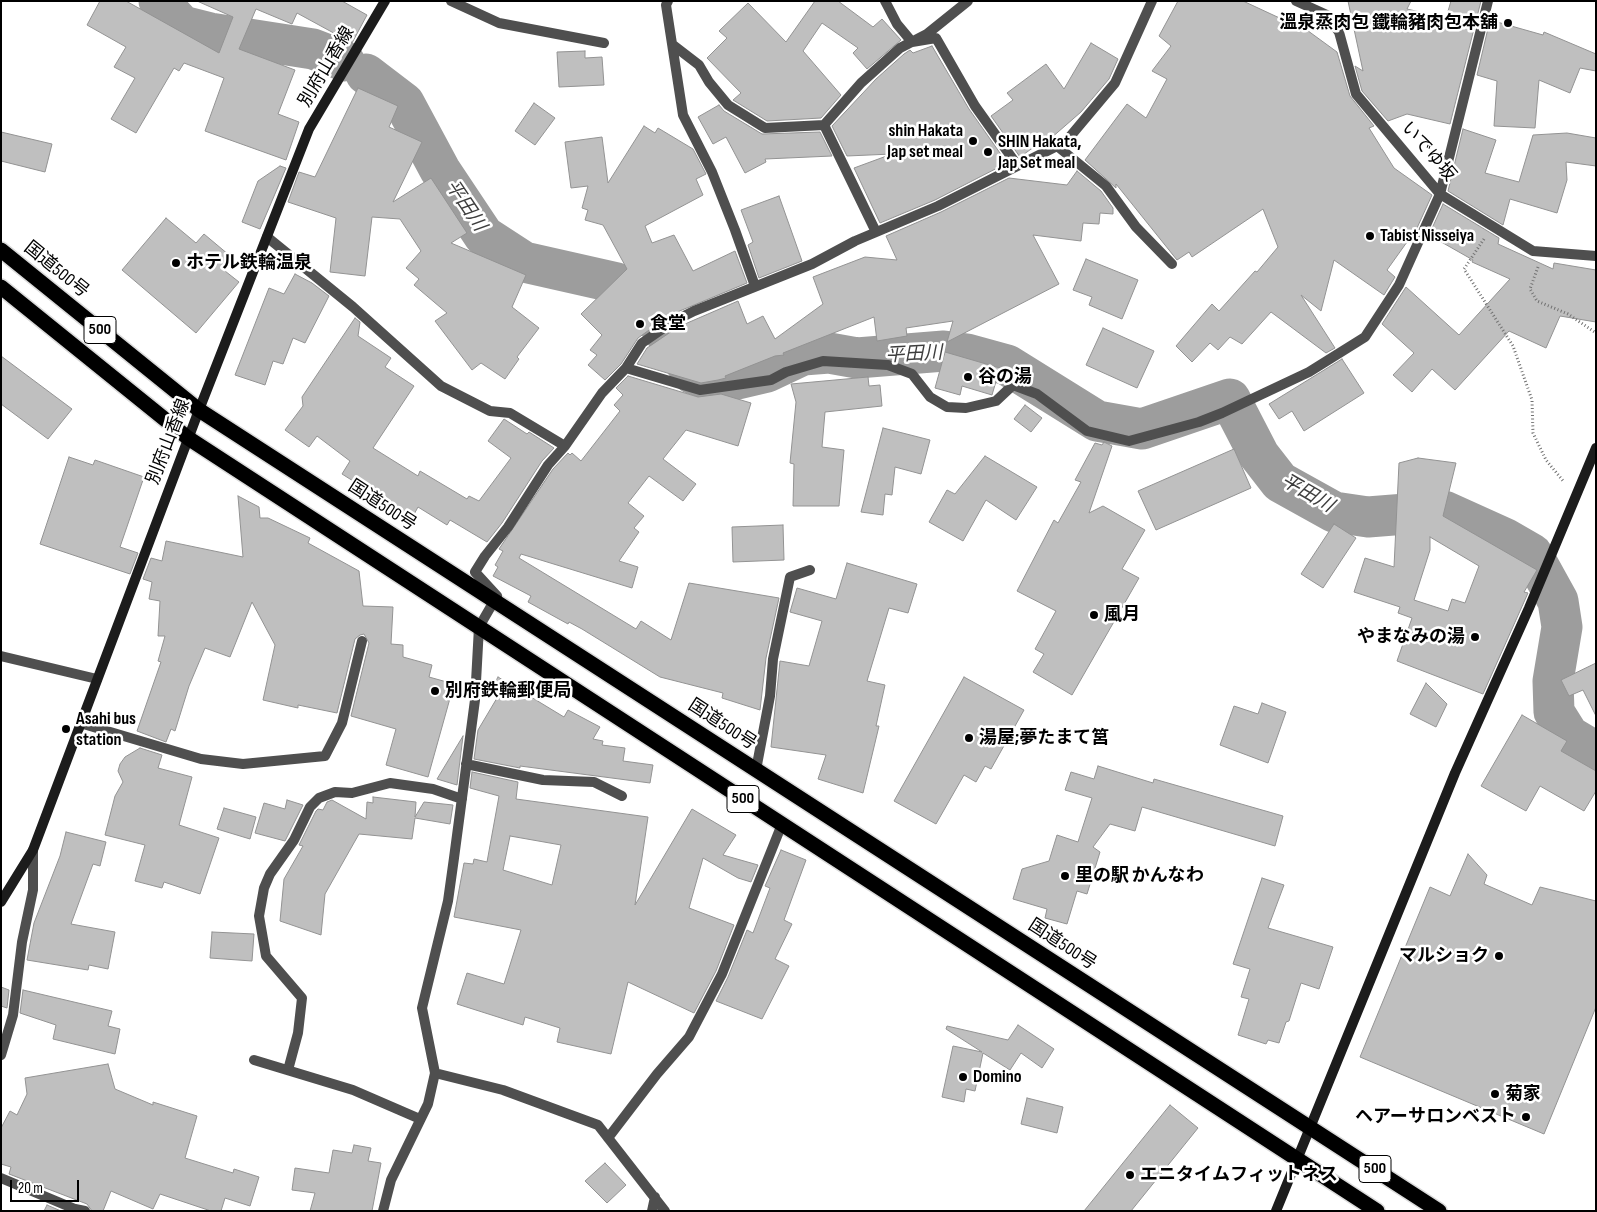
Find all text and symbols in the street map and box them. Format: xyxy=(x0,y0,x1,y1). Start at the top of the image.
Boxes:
place label: 溫泉蒸肉包 鐵輪豬肉包本舖 xyxy=(1279,12,1498,34)
marker: 溫泉蒸肉包 鐵輪豬肉包本舖 xyxy=(1502,17,1514,29)
street label: 別府山香線 xyxy=(295,23,359,111)
street label: いでゆ坂 xyxy=(1396,118,1460,186)
place label: shin Hakata Jap set meal xyxy=(887,120,963,162)
place label: SHIN Hakata, Jap Set meal xyxy=(998,131,1082,173)
marker: shin Hakata Jap set meal xyxy=(967,135,979,147)
marker: SHIN Hakata, Jap Set meal xyxy=(982,146,994,158)
water label: 平田川 xyxy=(440,176,490,236)
place label: Tabist Nisseiya xyxy=(1380,225,1474,247)
marker: Tabist Nisseiya xyxy=(1364,230,1376,242)
street label: 国道500号 xyxy=(19,237,93,303)
place label: ホテル鉄輪温泉 xyxy=(186,252,312,274)
marker: ホテル鉄輪温泉 xyxy=(170,257,182,269)
place label: 食堂 xyxy=(650,313,686,335)
road number: 500 xyxy=(84,316,116,344)
marker: 食堂 xyxy=(634,318,646,330)
water label: 平田川 xyxy=(885,342,943,368)
place label: 谷の湯 xyxy=(978,366,1032,388)
marker: 谷の湯 xyxy=(962,371,974,383)
street label: 別府山香線 xyxy=(143,396,195,488)
water label: 平田川 xyxy=(1277,470,1337,518)
street label: 国道500号 xyxy=(344,476,420,536)
place label: 風月 xyxy=(1104,604,1140,626)
marker: 風月 xyxy=(1088,609,1100,621)
place label: やまなみの湯 xyxy=(1357,626,1465,648)
marker: やまなみの湯 xyxy=(1469,631,1481,643)
place label: 別府鉄輪郵便局 xyxy=(445,680,571,702)
marker: 別府鉄輪郵便局 xyxy=(429,685,441,697)
street label: 国道500号 xyxy=(684,695,760,755)
place label: Asahi bus station xyxy=(76,708,136,751)
marker: Asahi bus station xyxy=(60,723,72,735)
place label: 湯屋;夢たまて筥 xyxy=(979,727,1109,749)
marker: 湯屋;夢たまて筥 xyxy=(963,732,975,744)
road number: 500 xyxy=(727,786,759,812)
place label: 里の駅 かんなわ xyxy=(1075,865,1204,887)
marker: 里の駅 かんなわ xyxy=(1059,870,1071,882)
street label: 国道500号 xyxy=(1024,915,1100,975)
place label: マルショク xyxy=(1399,945,1489,967)
marker: マルショク xyxy=(1493,950,1505,962)
place label: Domino xyxy=(973,1066,1022,1088)
marker: Domino xyxy=(957,1071,969,1083)
place label: 菊家 xyxy=(1505,1083,1541,1105)
marker: 菊家 xyxy=(1489,1088,1501,1100)
place label: ヘアーサロンベスト xyxy=(1355,1106,1516,1128)
marker: ヘアーサロンベスト xyxy=(1520,1111,1532,1123)
road number: 500 xyxy=(1359,1156,1391,1182)
place label: エニタイムフィットネス xyxy=(1140,1164,1338,1186)
marker: エニタイムフィットネス xyxy=(1124,1169,1136,1181)
scale bar xyxy=(12,1170,81,1202)
text: 20 m xyxy=(18,1179,43,1198)

